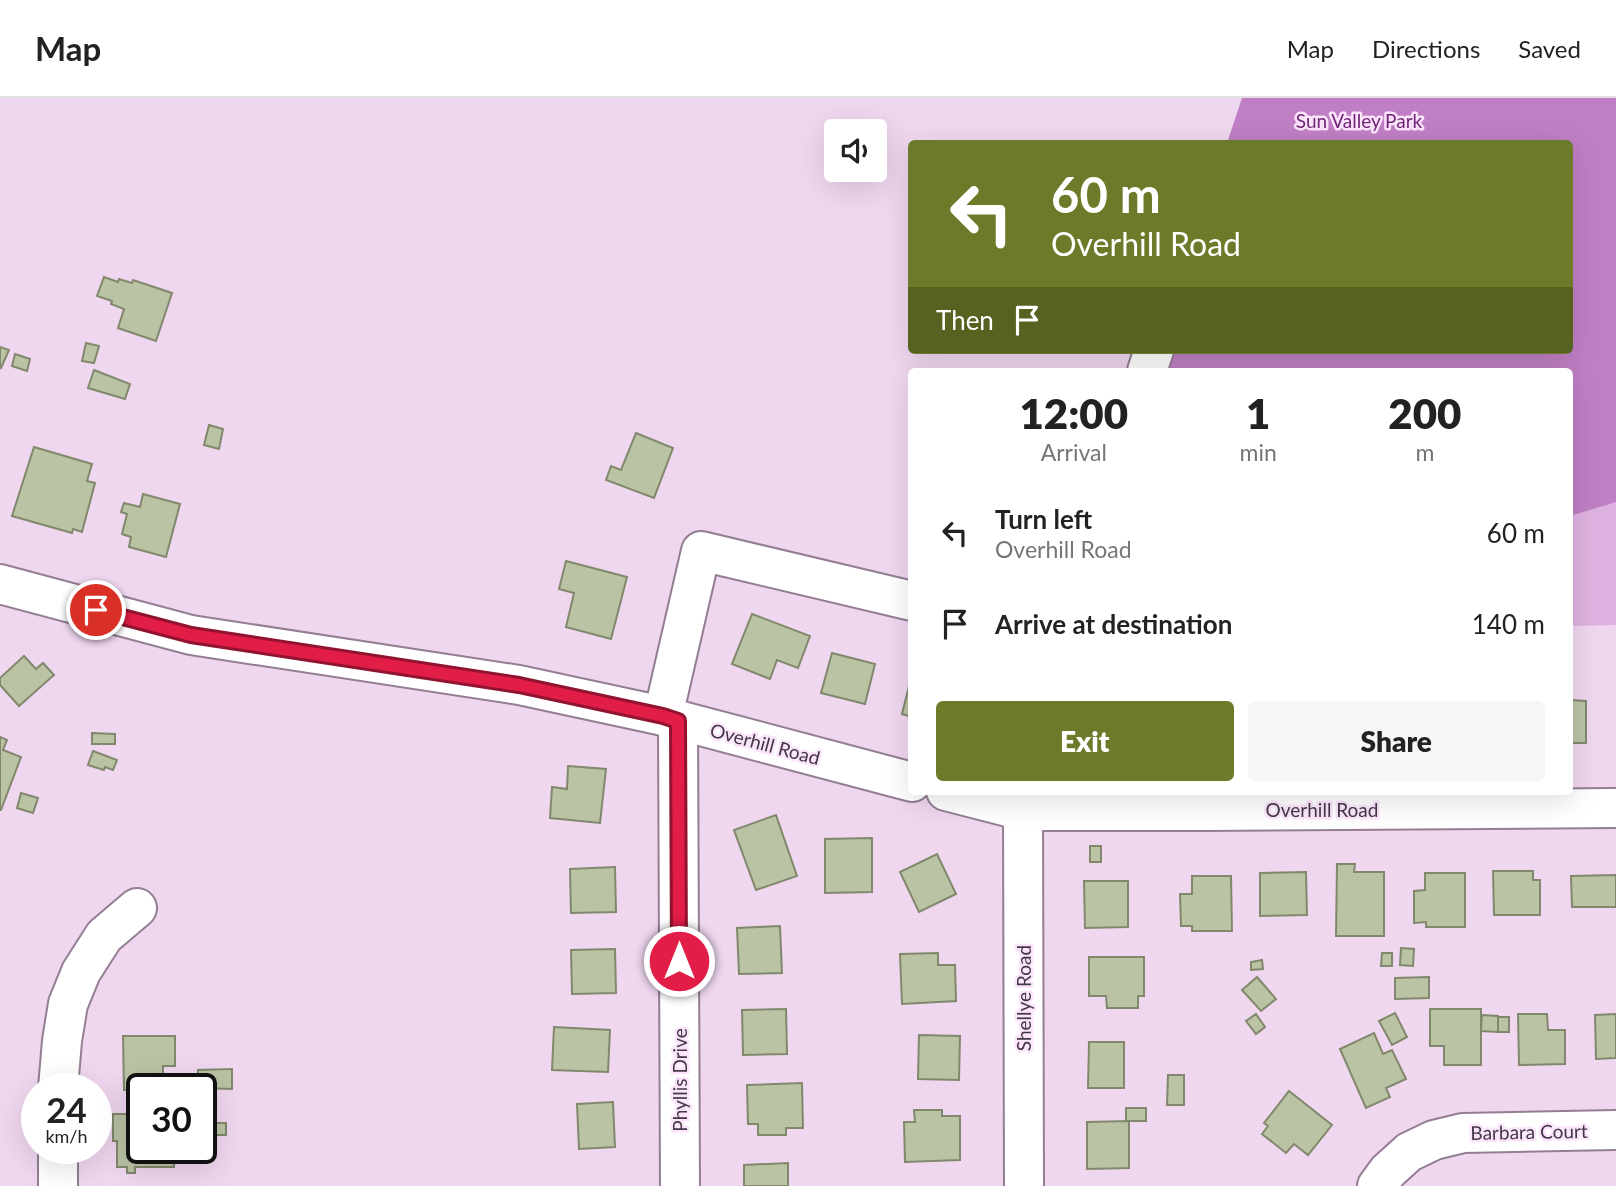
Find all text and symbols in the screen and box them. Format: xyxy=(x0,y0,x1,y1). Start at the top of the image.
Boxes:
text: Map xyxy=(35,28,101,68)
text: Map xyxy=(1287,34,1334,63)
text: Directions xyxy=(1372,34,1480,63)
text: Saved xyxy=(1518,34,1581,63)
park label: Sun Valley Park xyxy=(1296,109,1423,132)
map controls xyxy=(824,119,887,182)
button: sound xyxy=(824,119,887,182)
text: 60 m xyxy=(1051,165,1161,223)
icon: left xyxy=(936,168,1027,259)
text: Overhill Road xyxy=(1051,224,1241,263)
icon: arrive xyxy=(1008,301,1046,339)
text: Then xyxy=(936,304,994,336)
text: 12:00 xyxy=(1020,388,1128,438)
text: 1 xyxy=(1246,388,1270,438)
text: 200 xyxy=(1388,388,1461,438)
text: Arrival xyxy=(1041,438,1107,466)
text: min xyxy=(1240,438,1277,466)
text: m xyxy=(1415,438,1434,466)
text: Turn left xyxy=(995,503,1092,535)
icon: left xyxy=(936,514,974,552)
text: 60 m xyxy=(1487,517,1545,549)
text: Overhill Road xyxy=(995,535,1132,563)
pin xyxy=(66,580,126,640)
icon: arrive xyxy=(77,591,115,629)
icon: arrive xyxy=(936,605,974,643)
text: Arrive at destination xyxy=(995,608,1232,640)
text: 140 m xyxy=(1472,608,1545,640)
button: Exit xyxy=(936,701,1234,781)
button: Share xyxy=(1248,701,1545,781)
street label: Overhill Road xyxy=(708,718,823,769)
street label: Overhill Road xyxy=(1266,798,1378,821)
position arrow xyxy=(642,924,716,998)
street label: Shellye Road xyxy=(1012,945,1035,1051)
street label: Phyllis Drive xyxy=(668,1028,691,1132)
speed limit sign: 30 xyxy=(126,1073,217,1164)
text: 24 xyxy=(46,1088,87,1130)
street label: Barbara Court xyxy=(1470,1119,1588,1144)
text: km/h xyxy=(45,1125,88,1147)

